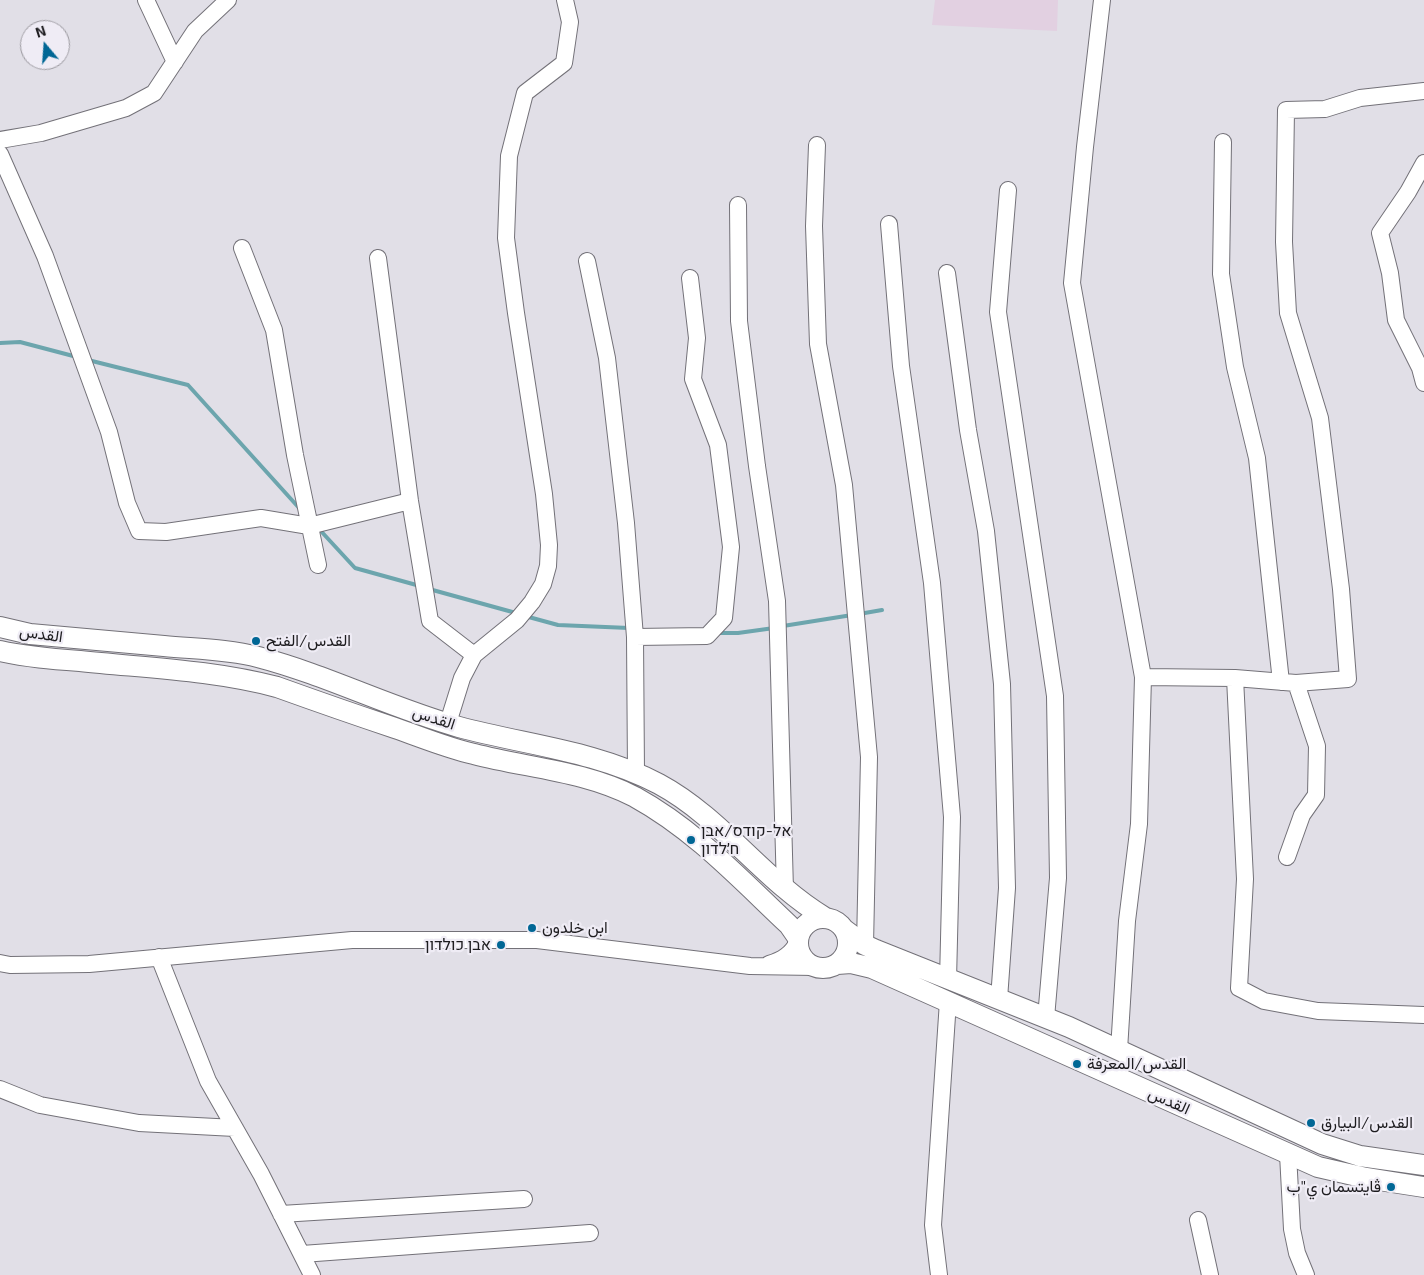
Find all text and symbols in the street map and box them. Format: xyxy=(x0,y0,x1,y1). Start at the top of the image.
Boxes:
north arrow xyxy=(20,20,70,70)
text: N xyxy=(33,22,48,41)
street label: القدس xyxy=(18,621,64,647)
place label: القدس/الفتح xyxy=(266,631,351,651)
marker: القدس/الفتح xyxy=(250,635,262,647)
street label: القدس xyxy=(410,702,458,734)
place label: אל-קודס/אבן ח׳לדון xyxy=(701,821,791,859)
marker: אל-קודס/אבן ח׳לדון xyxy=(685,834,697,846)
place label: ابن خلدون xyxy=(542,918,608,938)
marker: ابن خلدون xyxy=(526,922,538,934)
place label: אבן כולדון xyxy=(425,935,491,955)
marker: אבן כולדון xyxy=(495,939,507,951)
place label: القدس/المعرفة xyxy=(1087,1054,1186,1074)
marker: القدس/المعرفة xyxy=(1071,1058,1083,1070)
street label: القدس xyxy=(1145,1083,1193,1119)
place label: القدس/البيارق xyxy=(1321,1113,1413,1133)
marker: القدس/البيارق xyxy=(1305,1117,1317,1129)
place label: ڤايتسمان ي"ب xyxy=(1287,1177,1381,1197)
marker: ڤايتسمان ي"ب xyxy=(1385,1181,1397,1193)

